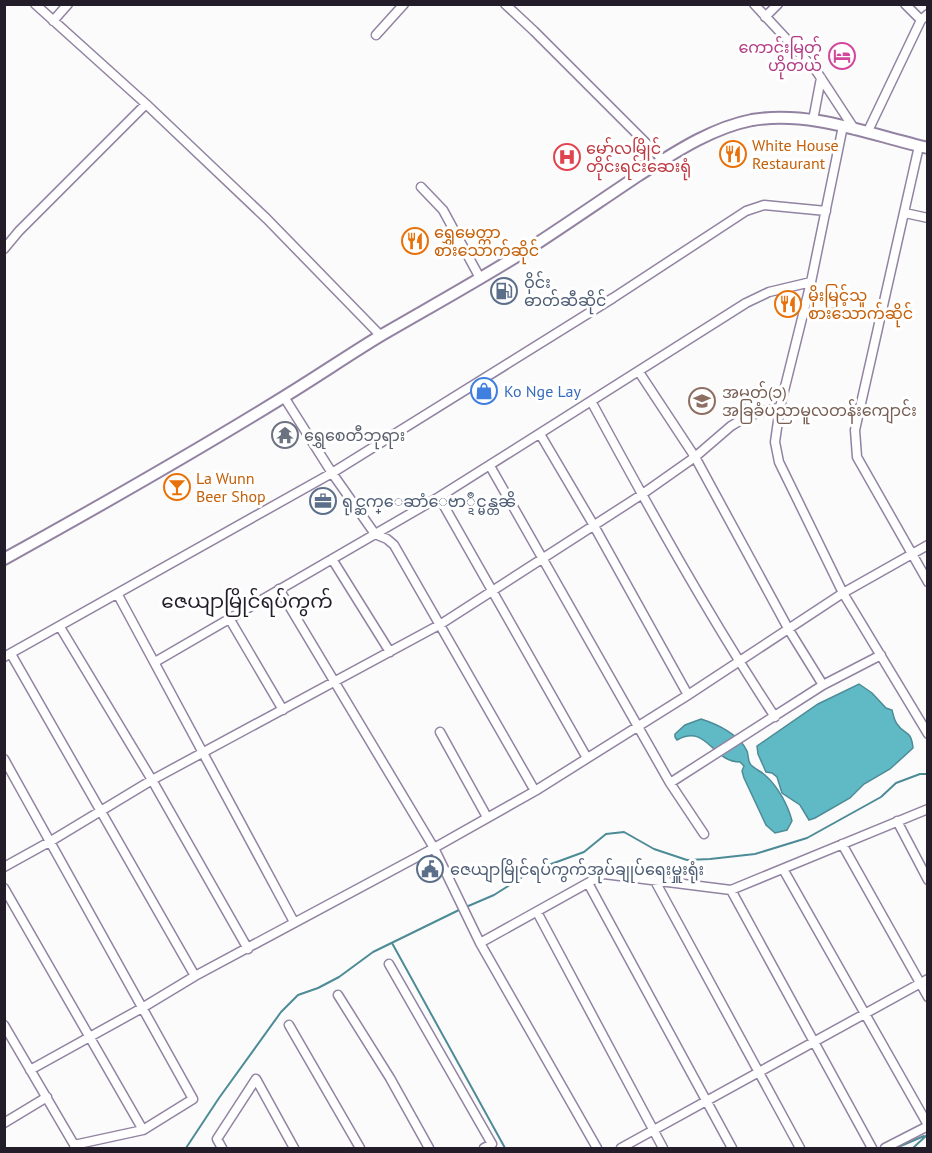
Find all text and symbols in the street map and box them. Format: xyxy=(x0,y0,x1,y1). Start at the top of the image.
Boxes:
place label: ကောင်းမြတ် ဟိုတယ် xyxy=(738,36,822,80)
hotel icon: ကောင်းမြတ် ဟိုတယ် xyxy=(827,41,857,71)
place label: White House Restaurant xyxy=(752,135,839,173)
place label: မော်လမြိုင် တိုင်းရင်းဆေးရုံ xyxy=(586,137,691,181)
restaurant icon: White House Restaurant xyxy=(718,139,748,169)
hospital icon: မော်လမြိုင် တိုင်းရင်းဆေးရုံ xyxy=(552,142,582,172)
place label: ရွှေမေတ္တာ စားသောက်ဆိုင် xyxy=(434,222,539,265)
restaurant icon: ရွှေမေတ္တာ စားသောက်ဆိုင် xyxy=(400,226,430,256)
place label: ဝိုင်း ဓာတ်ဆီဆိုင် xyxy=(524,271,607,315)
fuel station icon: ဝိုင်း ဓာတ်ဆီဆိုင် xyxy=(489,276,519,306)
place label: မိုးမြင့်သူ စားသောက်ဆိုင် xyxy=(808,284,913,328)
restaurant icon: မိုးမြင့်သူ စားသောက်ဆိုင် xyxy=(773,289,803,319)
shop icon: Ko Nge Lay xyxy=(469,376,499,406)
place label: Ko Nge Lay xyxy=(504,381,581,401)
place label: အမှတ်(၁) အခြခံပညာမူလတန်းကျောင်း xyxy=(722,381,917,425)
school or university icon: အမှတ်(၁) အခြခံပညာမူလတန်းကျောင်း xyxy=(687,386,717,416)
temple icon: ရွှေစေတီဘုရား xyxy=(270,420,300,450)
place label: ရွှေစေတီဘုရား xyxy=(304,425,405,450)
place label: La Wunn Beer Shop xyxy=(196,468,266,506)
bar icon: La Wunn Beer Shop xyxy=(162,472,192,502)
office icon: ရုင္ဆက္ေဆာံေဗာ္ဍဳင္မန္တၼိ xyxy=(308,486,338,516)
place label: ရုင္ဆက္ေဆာံေဗာ္ဍဳင္မန္တၼိ xyxy=(342,491,516,516)
district label: ဇေယျာမြိုင်ရပ်ကွက် xyxy=(161,587,333,617)
public building icon: ဇေယျာမြိုင်ရပ်ကွက်အုပ်ချုပ်ရေးမှူးရုံး xyxy=(415,854,445,884)
place label: ဇေယျာမြိုင်ရပ်ကွက်အုပ်ချုပ်ရေးမှူးရုံး xyxy=(450,858,704,884)

